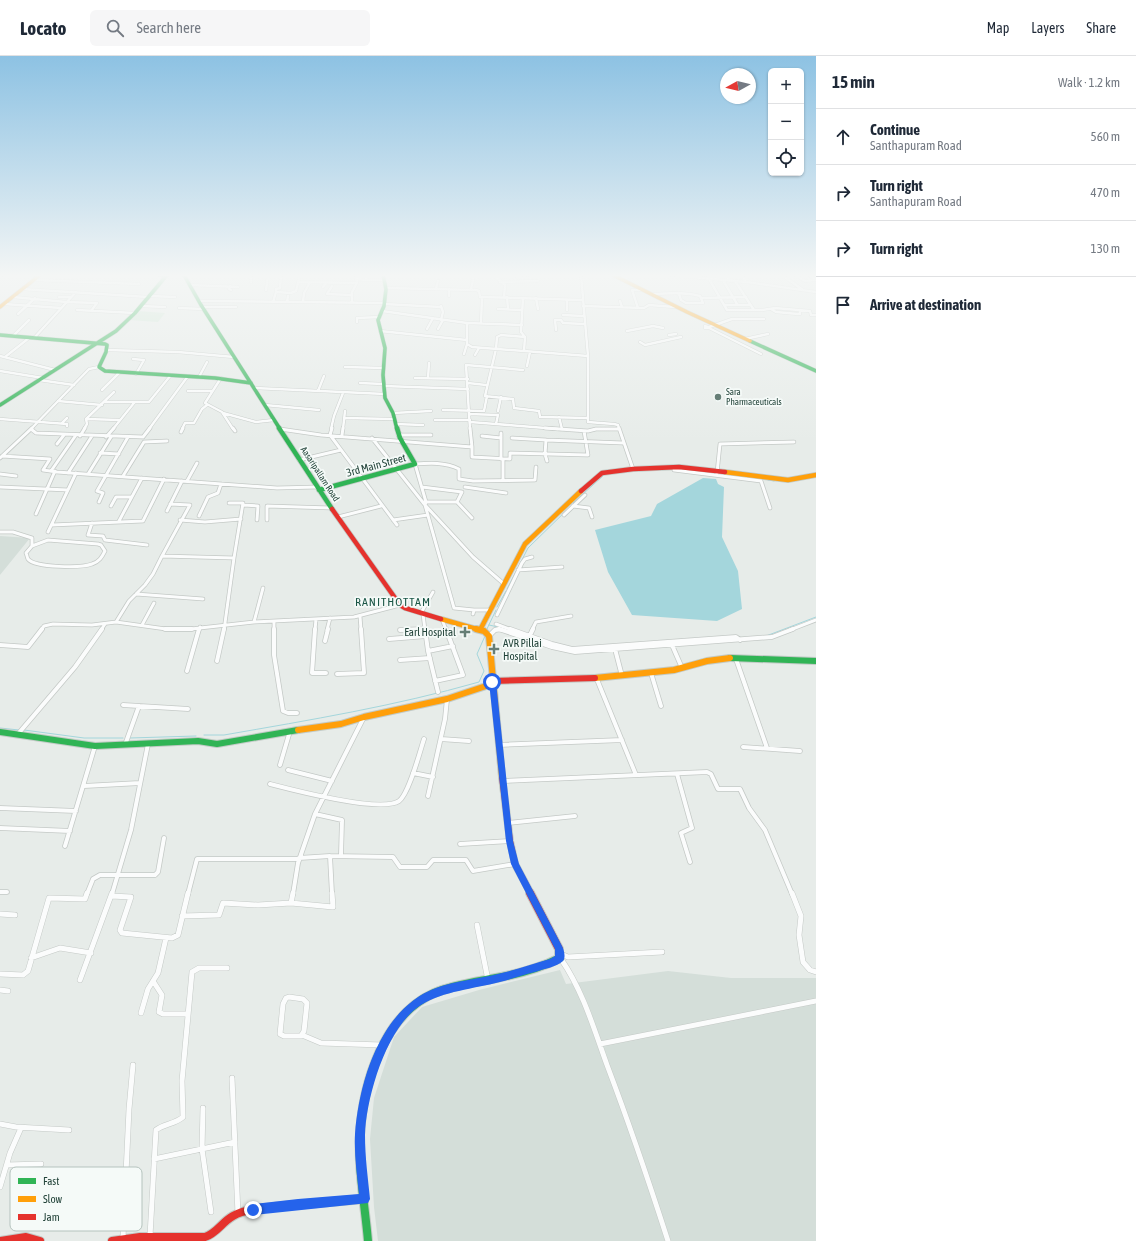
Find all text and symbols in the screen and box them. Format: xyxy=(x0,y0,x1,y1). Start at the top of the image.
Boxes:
search box xyxy=(90,10,370,46)
text: Locato xyxy=(20,17,66,39)
icon: search xyxy=(104,17,126,39)
text: Search here xyxy=(136,19,201,36)
text: Map xyxy=(987,20,1009,36)
text: Layers xyxy=(1031,20,1064,36)
text: Share xyxy=(1086,20,1116,36)
north arrow xyxy=(720,68,756,104)
map controls xyxy=(768,68,804,176)
button: + xyxy=(768,68,804,104)
text: 15 min xyxy=(832,72,875,92)
text: Walk · 1.2 km xyxy=(1058,75,1120,90)
button: − xyxy=(768,104,804,140)
text: Continue xyxy=(870,121,920,138)
icon: ahead xyxy=(832,126,854,148)
text: 560 m xyxy=(1091,129,1120,144)
text: Santhapuram Road xyxy=(870,138,962,153)
button: locate xyxy=(768,140,804,176)
text: Turn right xyxy=(870,177,923,194)
icon: right xyxy=(832,182,854,204)
text: 470 m xyxy=(1091,185,1120,200)
text: Santhapuram Road xyxy=(870,194,962,209)
icon: right xyxy=(832,238,854,260)
text: Turn right xyxy=(870,240,923,257)
text: 130 m xyxy=(1091,241,1120,256)
icon: arrive xyxy=(832,294,854,316)
text: Arrive at destination xyxy=(870,296,981,313)
place label: Sara Pharmaceuticals xyxy=(726,387,782,407)
marker: Sara Pharmaceuticals xyxy=(713,392,723,402)
street label: Aasaripallam Road xyxy=(299,445,341,503)
street label: 3rd Main Street xyxy=(345,451,407,479)
district label: RANITHOTTAM xyxy=(355,595,431,609)
place label: Earl Hospital xyxy=(404,626,456,638)
marker: Earl Hospital xyxy=(459,626,471,638)
place label: AVR Pillai Hospital xyxy=(503,637,542,662)
marker: AVR Pillai Hospital xyxy=(488,643,500,655)
route start xyxy=(483,673,501,691)
legend xyxy=(10,1167,142,1231)
text: Fast xyxy=(43,1175,59,1187)
text: Slow xyxy=(43,1193,62,1205)
route end xyxy=(244,1201,262,1219)
text: Jam xyxy=(43,1211,60,1223)

